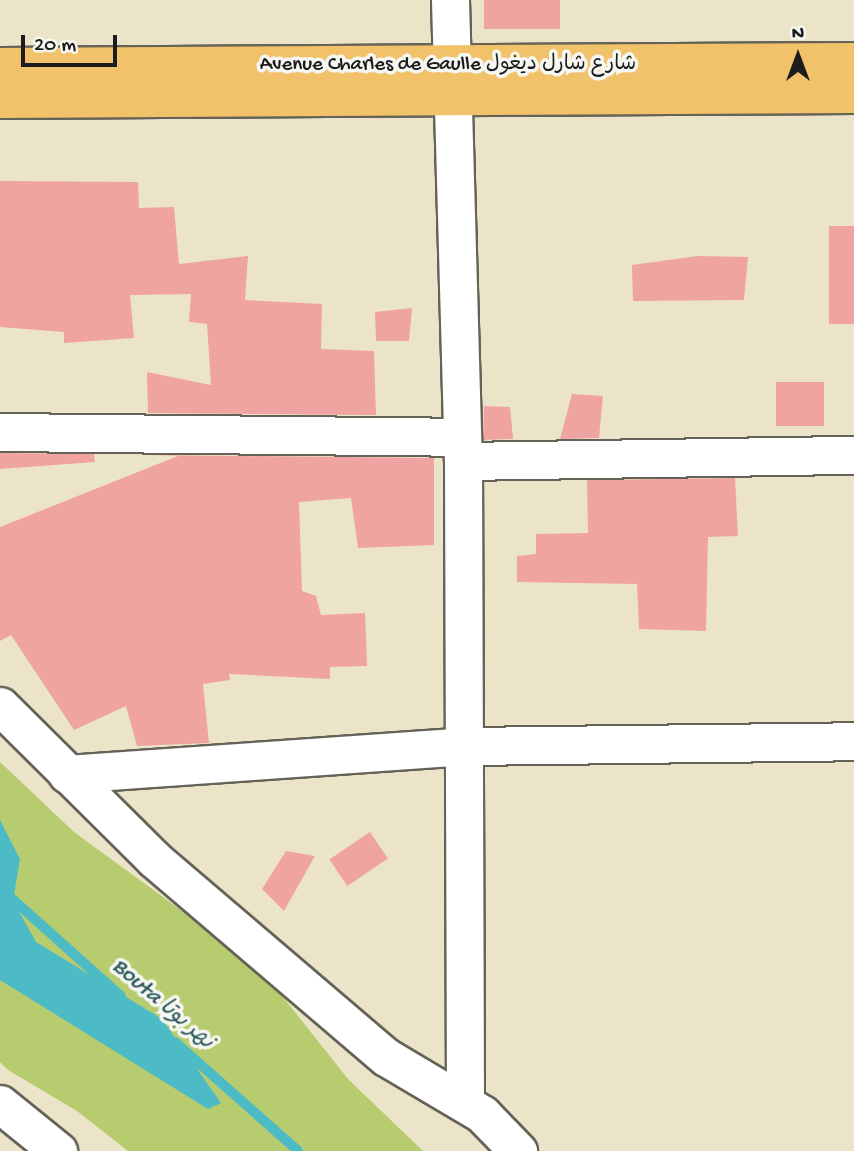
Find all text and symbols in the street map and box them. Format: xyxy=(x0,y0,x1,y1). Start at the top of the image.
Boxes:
scale bar xyxy=(24,21,121,65)
north arrow xyxy=(763,21,833,91)
text: N xyxy=(792,23,804,46)
text: 20 m xyxy=(34,34,76,59)
street label: Avenue Charles de Gaulle شارع شارل ديغول xyxy=(260,53,636,79)
water label: Bouta نهر بوتا xyxy=(106,953,218,1057)

